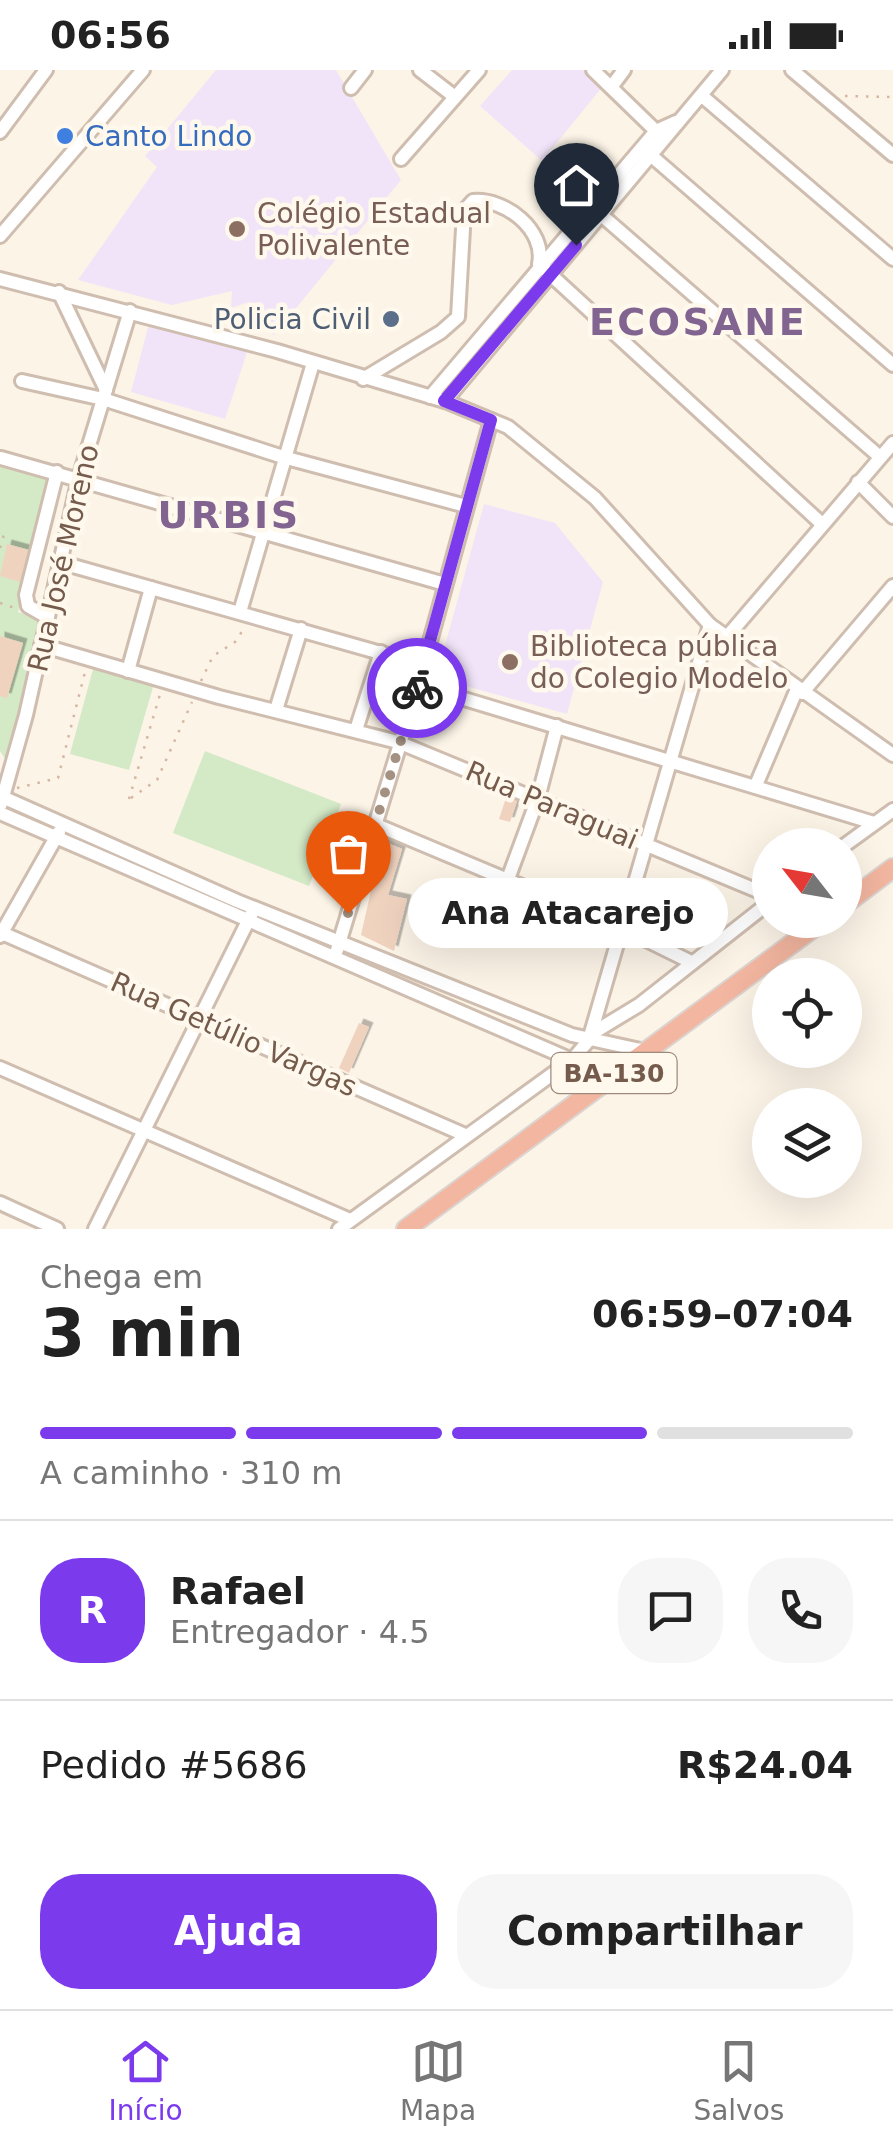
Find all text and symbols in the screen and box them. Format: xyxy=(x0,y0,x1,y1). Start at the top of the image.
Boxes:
text: 06:56 xyxy=(50,13,171,57)
place label: Canto Lindo xyxy=(85,120,253,153)
marker: Canto Lindo xyxy=(54,125,76,147)
pin xyxy=(534,143,619,246)
icon: home xyxy=(549,158,604,213)
place label: Colégio Estadual Polivalente xyxy=(257,197,491,262)
marker: Colégio Estadual Polivalente xyxy=(226,218,248,240)
district label: ECOSANE xyxy=(589,300,807,344)
place label: Policia Civil xyxy=(214,303,371,336)
marker: Policia Civil xyxy=(380,308,402,330)
street label: Rua José Moreno xyxy=(21,441,106,675)
district label: URBIS xyxy=(157,493,301,537)
place label: Biblioteca pública do Colegio Modelo xyxy=(530,630,788,695)
courier xyxy=(367,638,467,738)
marker: Biblioteca pública do Colegio Modelo xyxy=(499,651,521,673)
icon: bike xyxy=(390,661,445,716)
street label: Rua Paraguai xyxy=(461,754,643,857)
pin xyxy=(306,811,391,914)
icon: bag xyxy=(321,826,376,881)
north arrow xyxy=(752,828,862,938)
map controls xyxy=(752,828,862,1198)
callout: Ana Atacarejo xyxy=(408,878,728,948)
text: Ana Atacarejo xyxy=(442,894,694,932)
button: locate xyxy=(752,958,862,1068)
street label: Rua Getúlio Vargas xyxy=(106,965,362,1104)
road number: BA-130 xyxy=(552,1053,676,1093)
button: layers xyxy=(752,1088,862,1198)
text: Chega em xyxy=(40,1258,203,1296)
text: 06:59–07:04 xyxy=(592,1292,853,1336)
text: 3 min xyxy=(40,1296,244,1371)
text: A caminho · 310 m xyxy=(40,1454,342,1492)
button: chat xyxy=(618,1558,723,1663)
button: phone xyxy=(748,1558,853,1663)
text: Rafael xyxy=(170,1569,306,1613)
text: R xyxy=(78,1588,107,1632)
text: Entregador · 4.5 xyxy=(170,1613,430,1651)
text: Pedido #5686 xyxy=(40,1743,308,1787)
text: R$24.04 xyxy=(677,1743,853,1787)
button: Ajuda xyxy=(40,1874,437,1989)
button: Compartilhar xyxy=(457,1874,853,1989)
tab: Início xyxy=(109,2034,183,2127)
tab: Mapa xyxy=(400,2034,476,2127)
tab: Salvos xyxy=(693,2034,784,2127)

